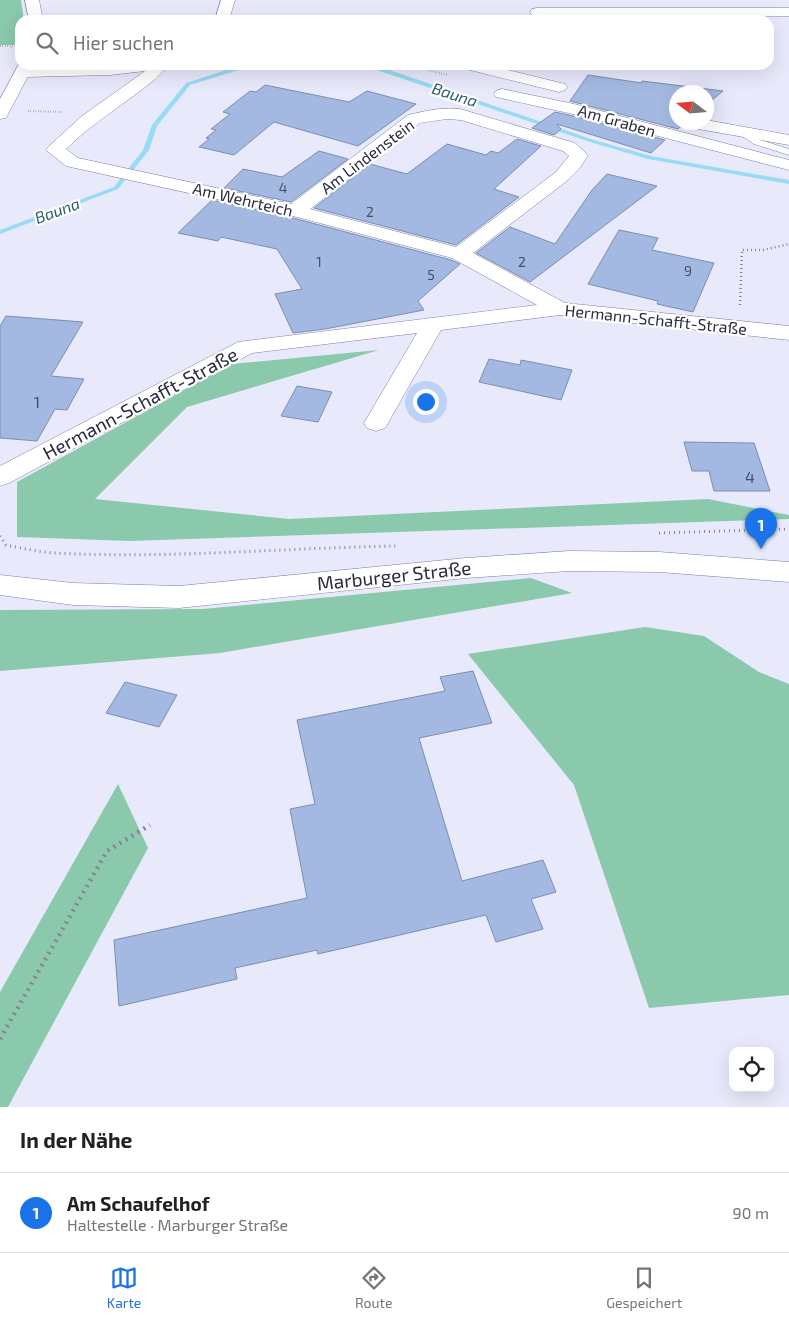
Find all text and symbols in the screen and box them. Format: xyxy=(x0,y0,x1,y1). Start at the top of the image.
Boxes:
search box xyxy=(15,15,774,70)
icon: search xyxy=(33,29,61,57)
text: Hier suchen xyxy=(73,31,174,54)
water label: Bauna xyxy=(430,78,480,110)
north arrow xyxy=(669,85,714,130)
street label: Am Graben xyxy=(576,100,658,140)
street label: Am Lindenstein xyxy=(316,115,418,197)
street label: Am Wehrteich xyxy=(191,178,295,220)
house number: 4 xyxy=(279,179,287,196)
water label: Bauna xyxy=(32,193,82,227)
house number: 2 xyxy=(366,203,374,220)
house number: 1 xyxy=(316,253,322,270)
house number: 2 xyxy=(518,253,526,270)
house number: 9 xyxy=(684,262,692,279)
house number: 5 xyxy=(427,266,435,283)
street label: Hermann-Schafft-Straße xyxy=(564,300,748,338)
street label: Hermann-Schafft-Straße xyxy=(39,342,241,464)
your location xyxy=(413,389,439,415)
house number: 1 xyxy=(34,392,40,411)
house number: 4 xyxy=(745,467,755,486)
pin: 1 xyxy=(745,508,777,549)
street label: Marburger Straße xyxy=(316,555,472,595)
map controls xyxy=(729,1047,774,1092)
button: locate xyxy=(729,1047,774,1092)
text: In der Nähe xyxy=(20,1127,132,1152)
text: Am Schaufelhof xyxy=(67,1192,209,1215)
text: 1 xyxy=(33,1203,39,1222)
text: 90 m xyxy=(733,1203,769,1222)
text: Haltestelle · Marburger Straße xyxy=(67,1215,288,1234)
tab: Karte xyxy=(107,1264,141,1311)
tab: Route xyxy=(355,1264,392,1311)
tab: Gespeichert xyxy=(606,1264,682,1311)

